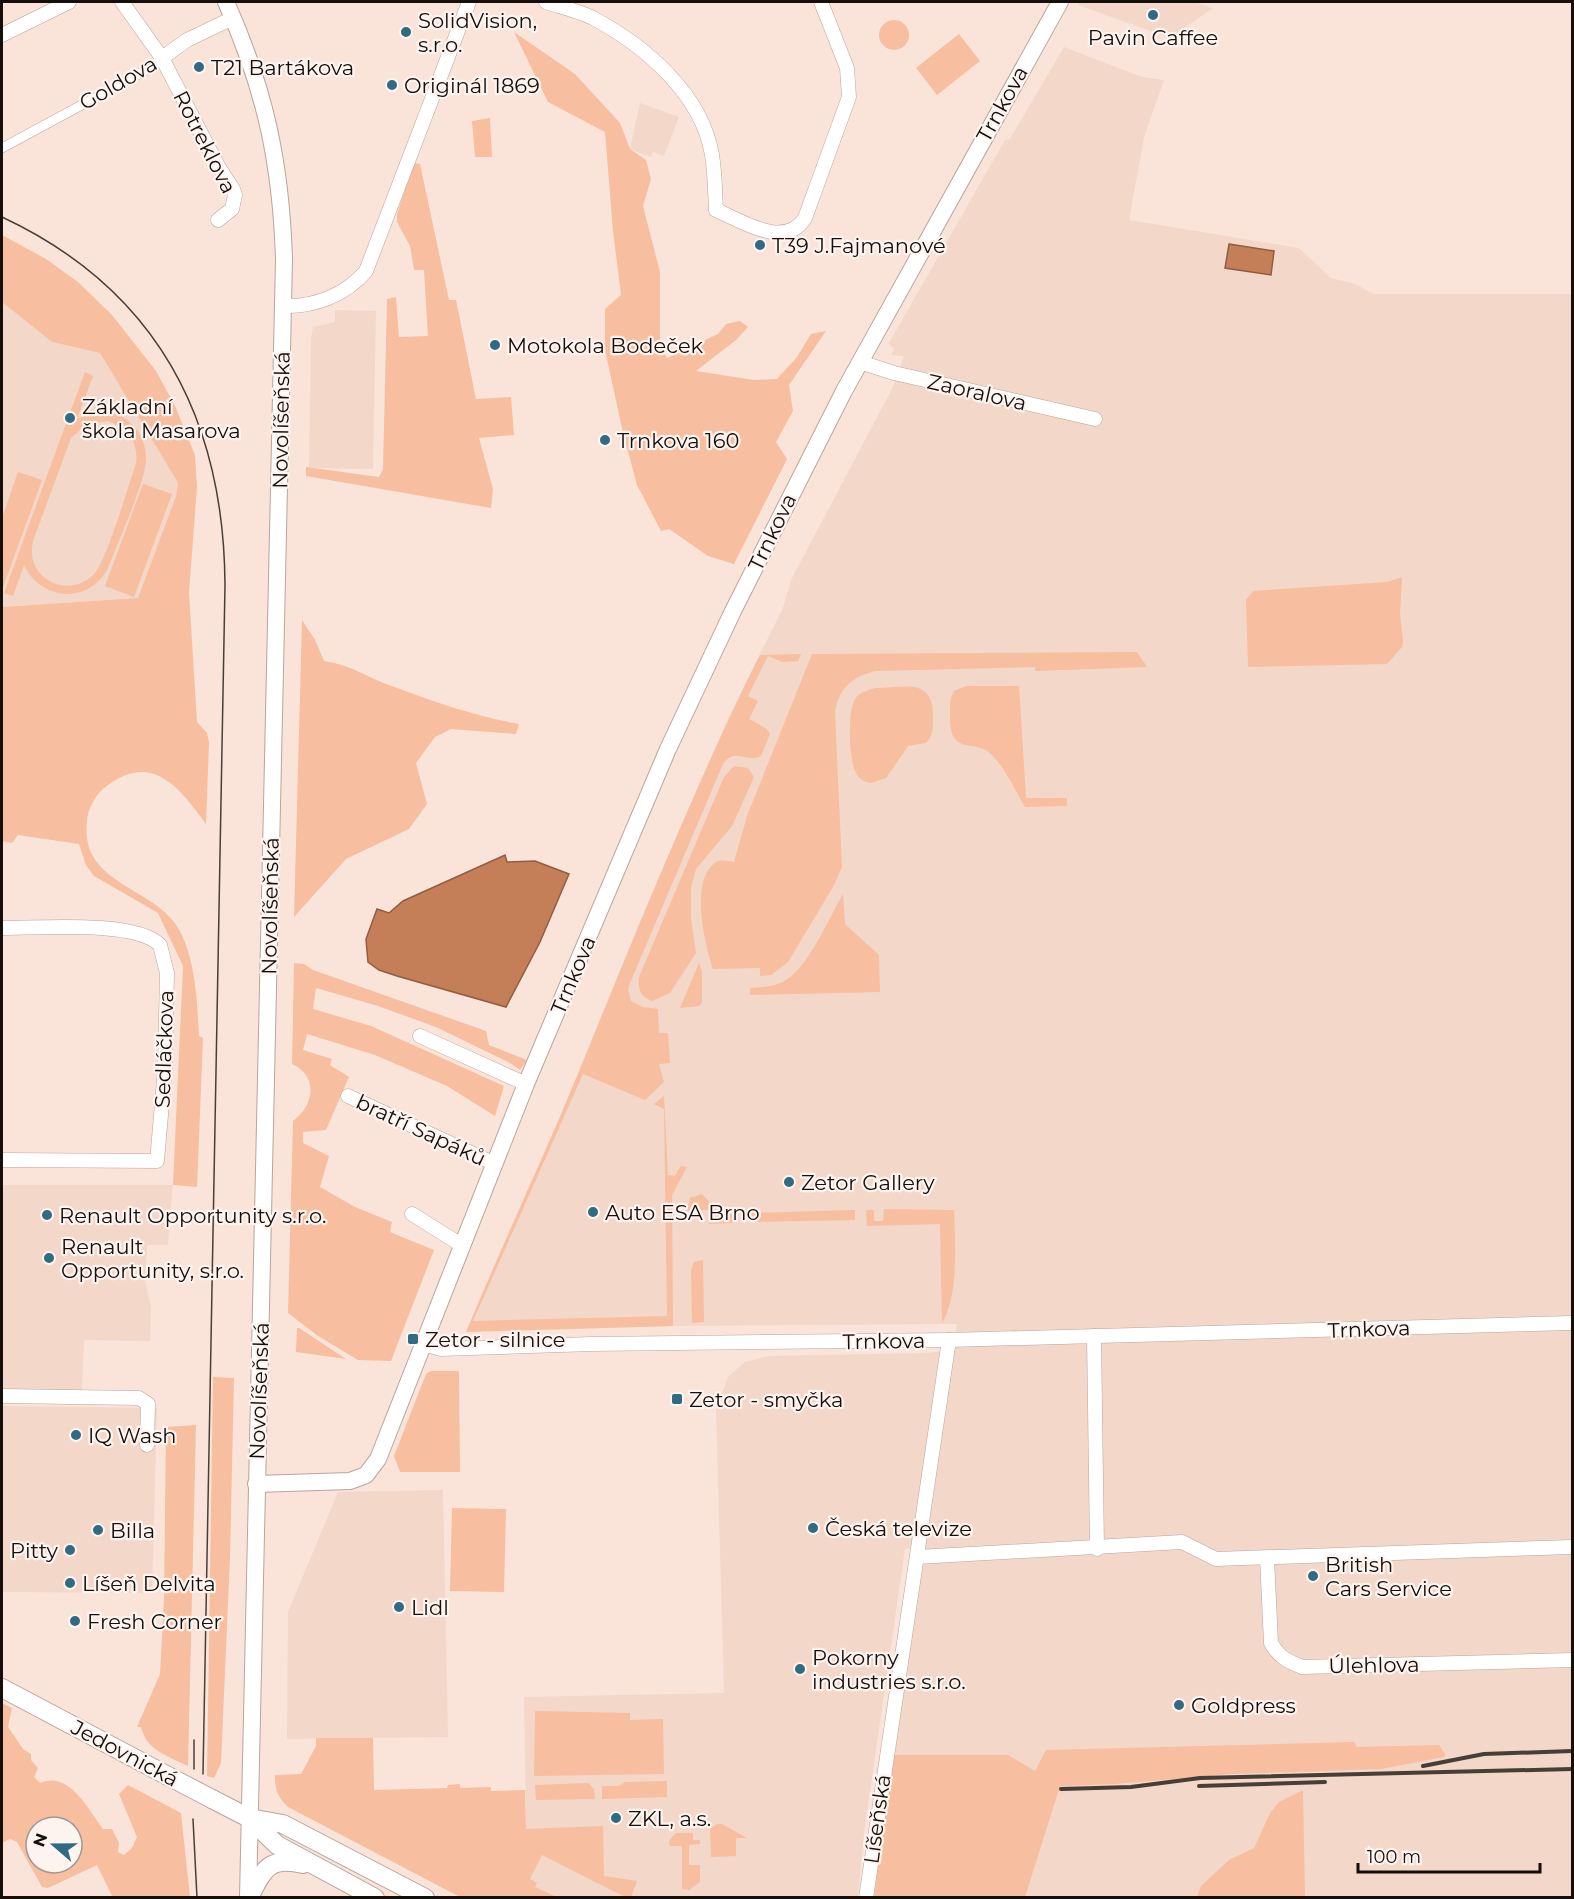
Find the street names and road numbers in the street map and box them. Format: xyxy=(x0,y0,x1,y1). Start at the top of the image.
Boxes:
street label: Goldova xyxy=(75,51,161,115)
street label: Trnkova xyxy=(971,62,1033,146)
street label: Rotreklova xyxy=(168,86,242,198)
street label: Novolíšeňská xyxy=(267,351,295,489)
street label: Zaoralova xyxy=(925,368,1029,416)
street label: Trnkova xyxy=(743,489,801,575)
street label: Novolíšeňská xyxy=(256,837,284,975)
street label: Trnkova xyxy=(545,932,601,1018)
street label: Sedláčkova xyxy=(149,990,179,1108)
street label: bratří Sapáků xyxy=(352,1089,490,1171)
street label: Trnkova xyxy=(1327,1315,1411,1343)
street label: Novolíšeňská xyxy=(244,1322,274,1460)
street label: Trnkova xyxy=(843,1328,925,1354)
street label: Úlehlova xyxy=(1328,1652,1420,1678)
street label: Jedovnická xyxy=(66,1714,183,1792)
street label: Líšeňská xyxy=(858,1773,896,1865)

